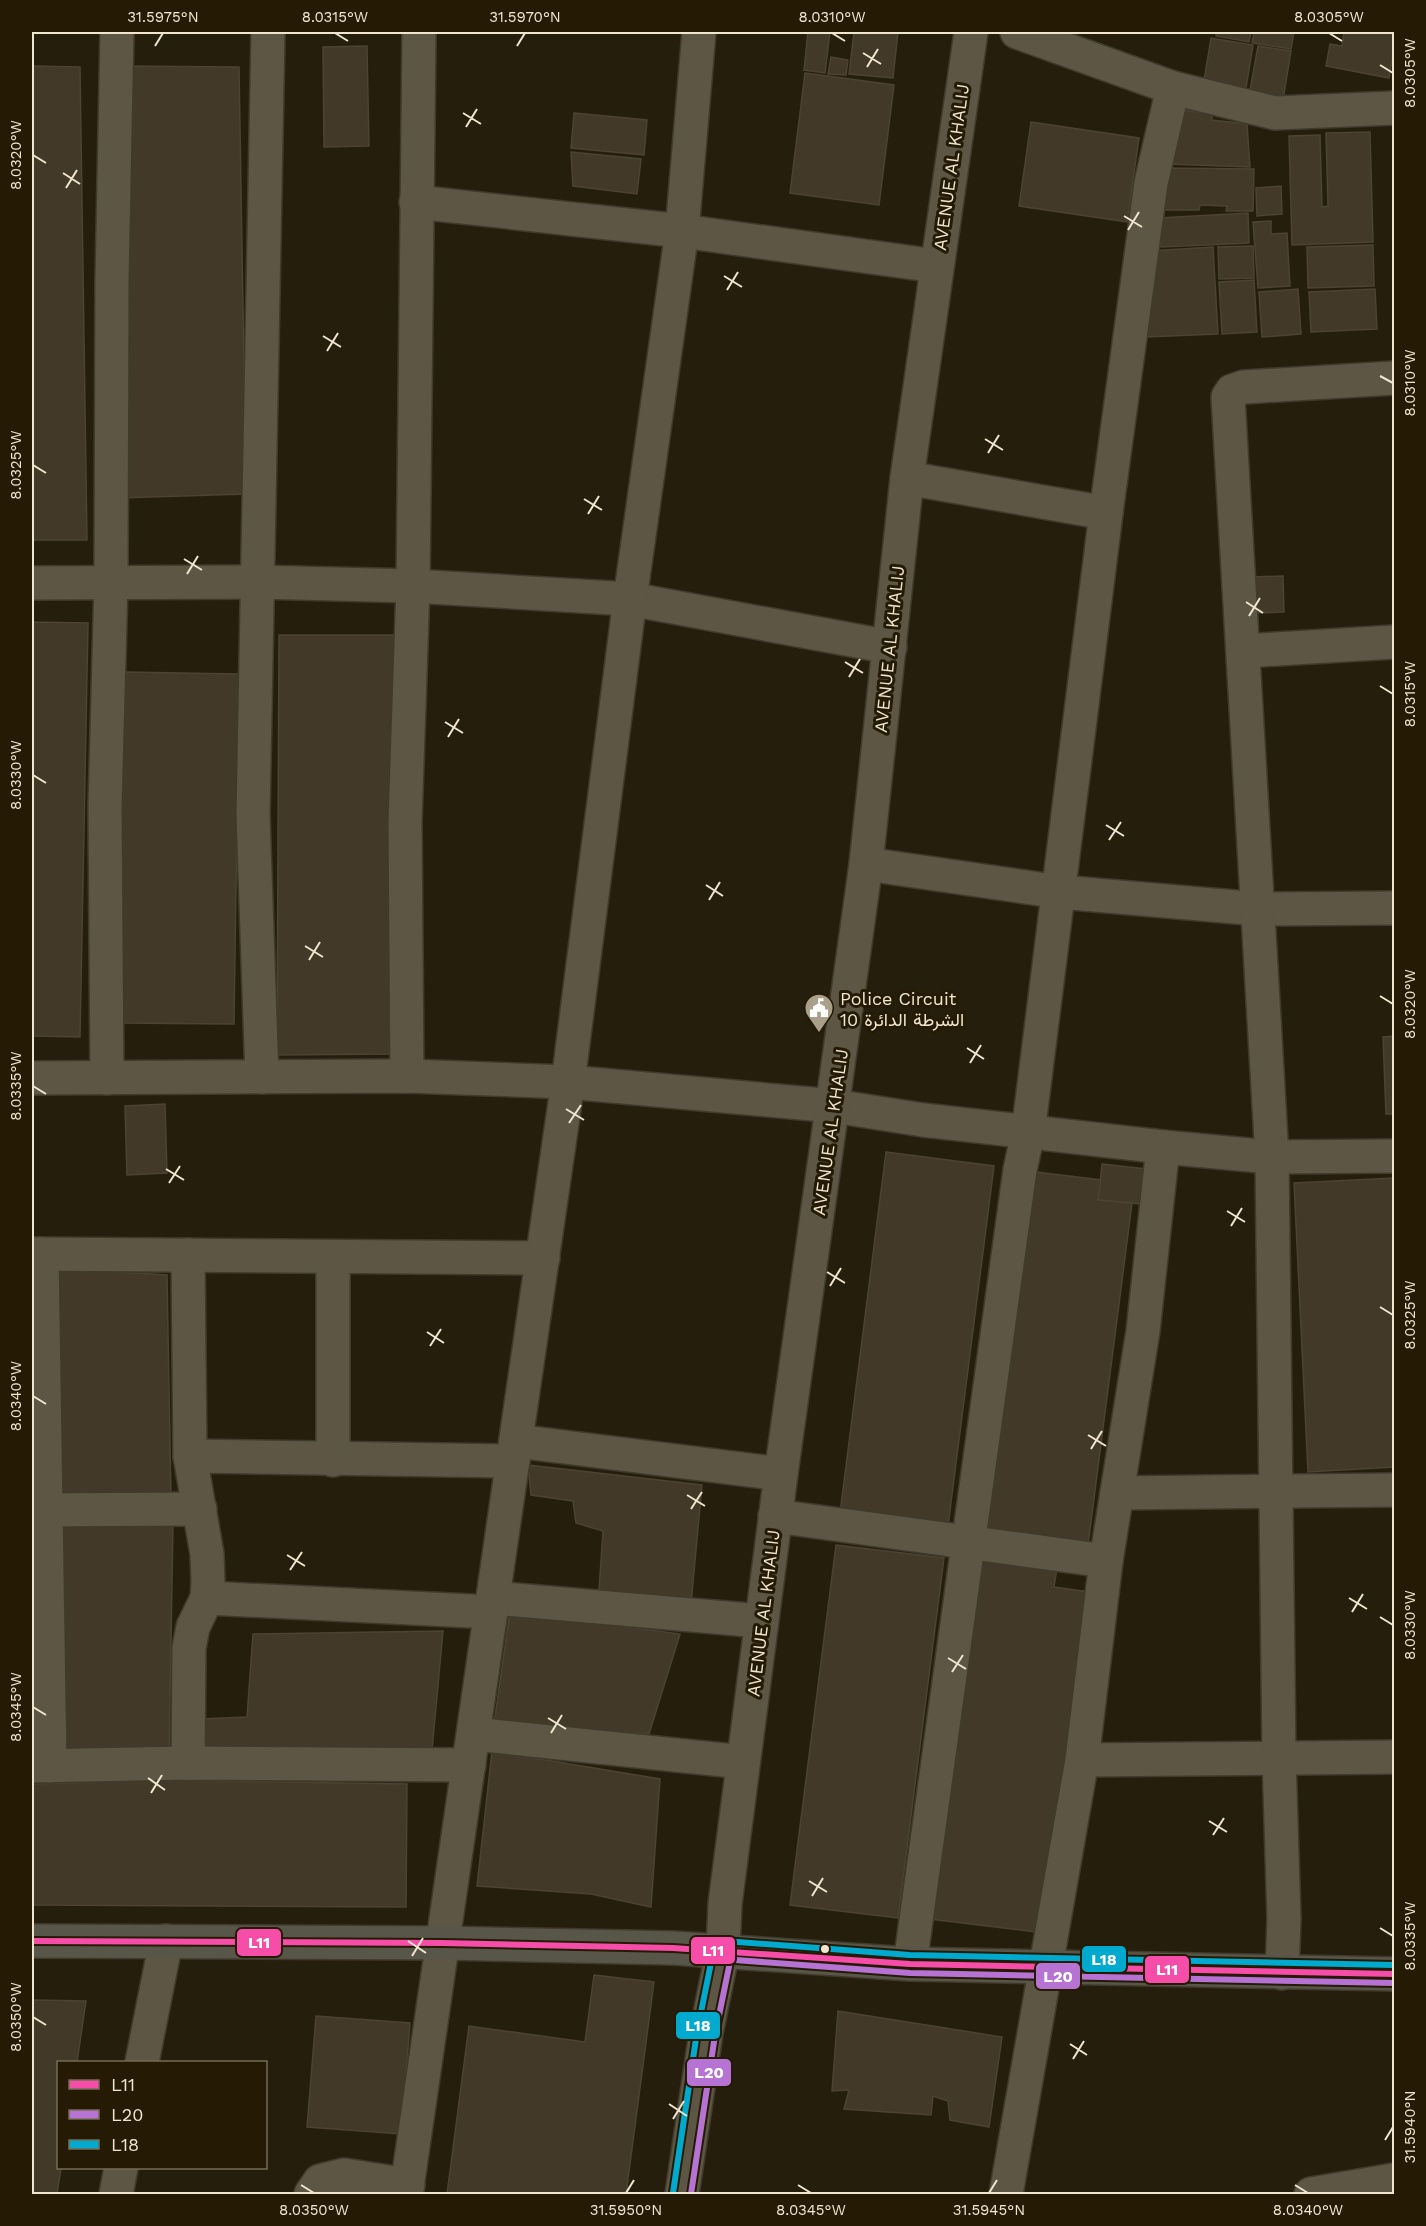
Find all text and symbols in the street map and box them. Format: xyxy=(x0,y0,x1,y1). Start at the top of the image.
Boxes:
text: 31.5975°N xyxy=(127,8,199,26)
text: 8.0315°W xyxy=(302,8,368,26)
text: 31.5970°N xyxy=(489,8,561,26)
text: 8.0310°W xyxy=(798,8,866,26)
text: 8.0305°W xyxy=(1294,8,1364,26)
text: 8.0305°W xyxy=(1401,38,1419,108)
street label: AVENUE AL KHALIJ xyxy=(929,82,973,252)
text: 8.0320°W xyxy=(7,120,25,190)
text: 8.0310°W xyxy=(1401,349,1419,417)
text: 8.0325°W xyxy=(7,430,25,500)
street label: AVENUE AL KHALIJ xyxy=(870,564,908,734)
text: 8.0315°W xyxy=(1401,661,1419,727)
text: 8.0330°W xyxy=(7,740,25,810)
text: 8.0320°W xyxy=(1401,969,1419,1039)
place label: Police Circuit 10 الشرطة الدائرة xyxy=(840,988,964,1031)
public building icon: Police Circuit 10 الشرطة الدائرة xyxy=(803,992,835,1034)
street label: AVENUE AL KHALIJ xyxy=(808,1047,852,1217)
text: 8.0335°W xyxy=(7,1051,25,1121)
text: 8.0325°W xyxy=(1401,1280,1419,1350)
text: 8.0340°W xyxy=(7,1361,25,1431)
street label: AVENUE AL KHALIJ xyxy=(742,1528,784,1698)
text: 8.0330°W xyxy=(1401,1590,1419,1660)
text: 8.0345°W xyxy=(7,1672,25,1742)
text: 8.0335°W xyxy=(1401,1901,1419,1971)
line badge: L11 xyxy=(236,1928,282,1957)
text: L11 xyxy=(248,1933,270,1952)
line badge: L11 xyxy=(690,1936,736,1965)
text: L11 xyxy=(702,1941,724,1960)
unlabelled marker xyxy=(819,1943,831,1955)
line badge: L18 xyxy=(1081,1945,1127,1973)
text: L18 xyxy=(1091,1950,1117,1969)
line badge: L11 xyxy=(1144,1955,1190,1984)
text: L11 xyxy=(1156,1960,1178,1979)
line badge: L20 xyxy=(1035,1962,1081,1990)
text: L20 xyxy=(1043,1967,1073,1986)
text: 8.0350°W xyxy=(7,1982,25,2052)
line badge: L18 xyxy=(675,2011,721,2040)
text: L18 xyxy=(685,2016,711,2035)
line badge: L20 xyxy=(686,2058,732,2087)
legend xyxy=(57,2061,267,2169)
text: L20 xyxy=(694,2063,724,2082)
text: L11 xyxy=(111,2074,135,2095)
text: 31.5940°N xyxy=(1401,2091,1419,2163)
text: L20 xyxy=(111,2104,143,2125)
text: L18 xyxy=(111,2134,139,2155)
text: 8.0350°W xyxy=(279,2201,349,2219)
text: 31.5950°N xyxy=(590,2201,662,2219)
text: 8.0345°W xyxy=(776,2201,846,2219)
text: 31.5945°N xyxy=(953,2201,1025,2219)
text: 8.0340°W xyxy=(1273,2201,1343,2219)

